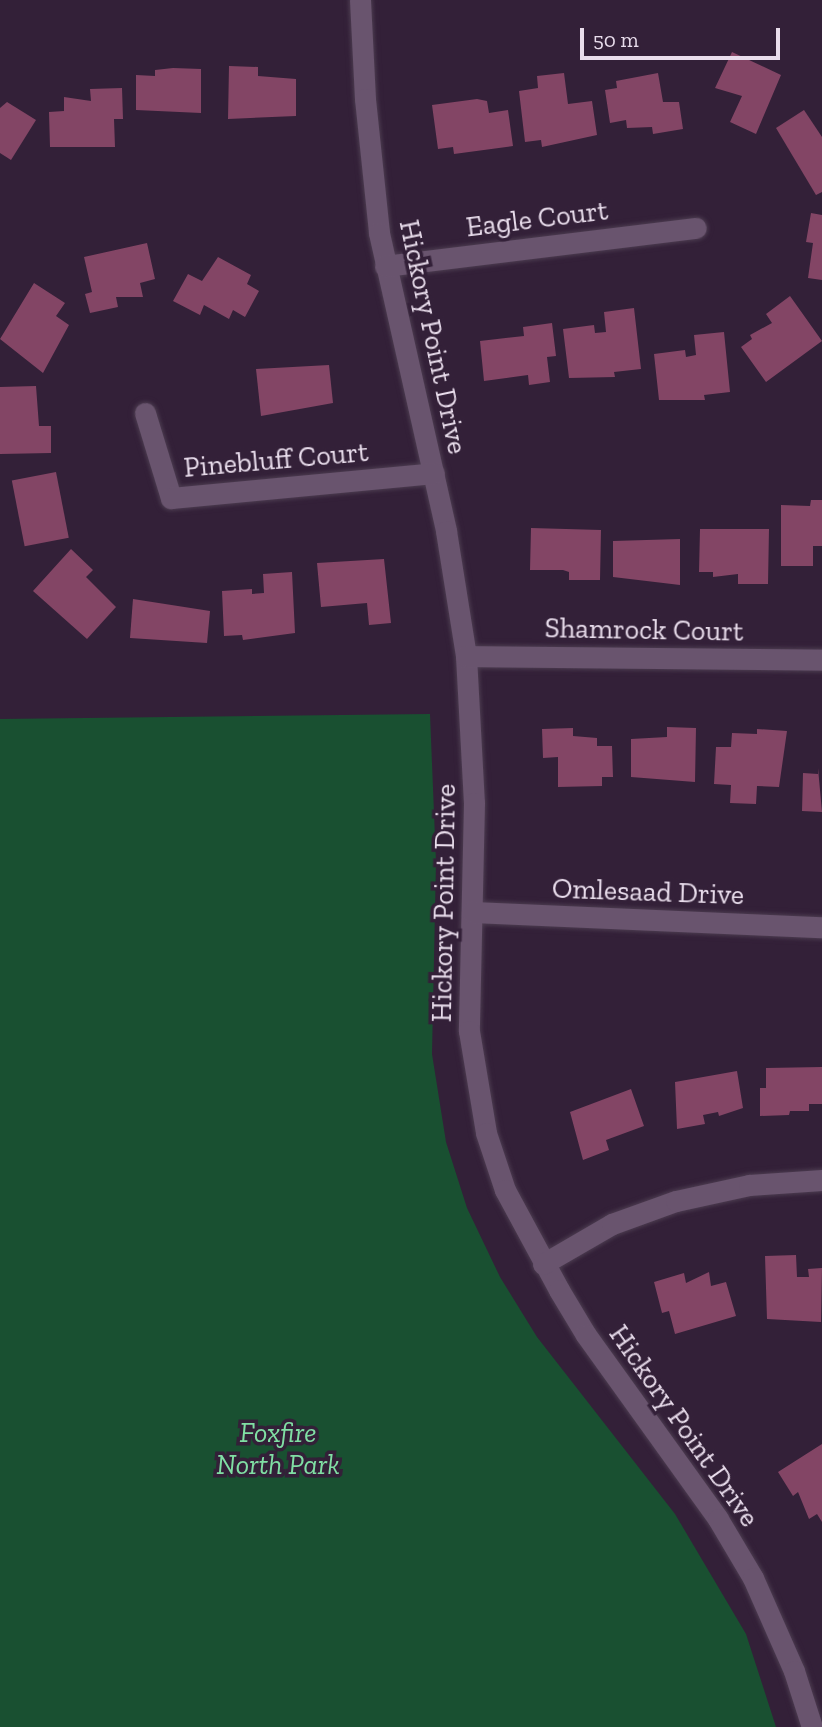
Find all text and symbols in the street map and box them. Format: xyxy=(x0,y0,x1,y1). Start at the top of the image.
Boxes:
scale bar xyxy=(584,14,784,58)
text: 50 m xyxy=(593,27,639,52)
street label: Eagle Court xyxy=(464,194,610,244)
street label: Hickory Point Drive xyxy=(392,217,474,457)
street label: Pinebluff Court xyxy=(182,435,370,485)
street label: Shamrock Court xyxy=(544,611,744,649)
street label: Hickory Point Drive xyxy=(425,783,463,1023)
street label: Omlesaad Drive xyxy=(551,872,745,912)
street label: Hickory Point Drive xyxy=(602,1318,766,1534)
park label: Foxfire North Park xyxy=(216,1416,340,1482)

